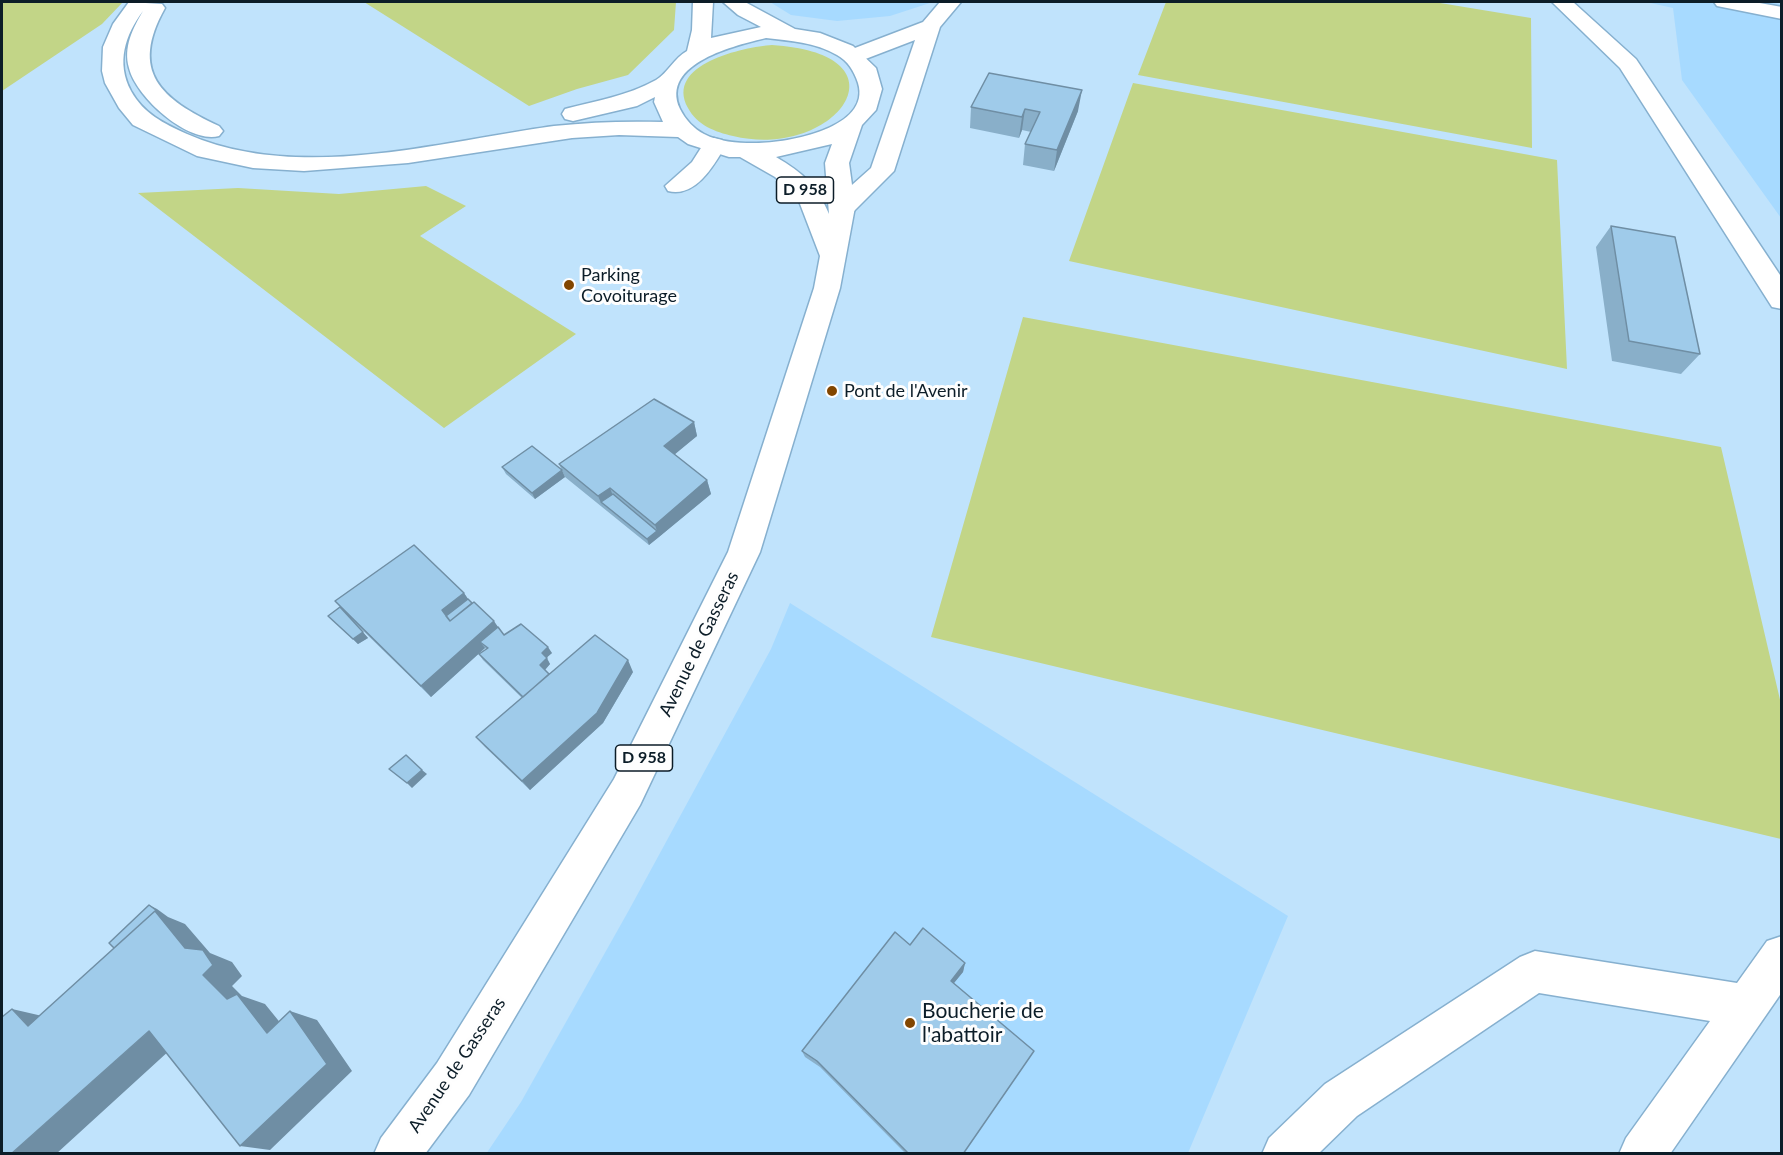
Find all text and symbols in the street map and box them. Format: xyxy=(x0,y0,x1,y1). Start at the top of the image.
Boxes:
road number: D 958 xyxy=(776,177,834,203)
place label: Parking Covoiturage xyxy=(581,264,677,306)
marker: Parking Covoiturage xyxy=(562,278,576,292)
place label: Pont de l'Avenir xyxy=(844,380,968,402)
marker: Pont de l'Avenir xyxy=(825,384,839,398)
street label: Avenue de Gasseras xyxy=(655,568,743,720)
road number: D 958 xyxy=(616,745,672,771)
street label: Avenue de Gasseras xyxy=(404,993,510,1137)
place label: Boucherie de l'abattoir xyxy=(922,998,1044,1048)
marker: Boucherie de l'abattoir xyxy=(903,1016,917,1030)

